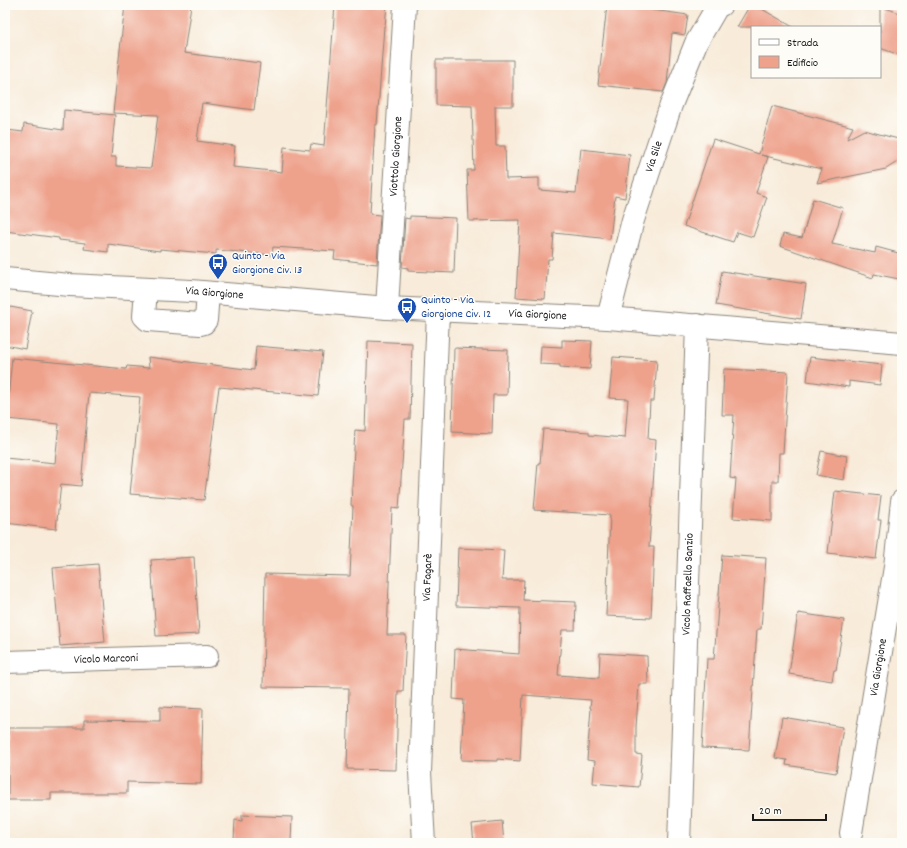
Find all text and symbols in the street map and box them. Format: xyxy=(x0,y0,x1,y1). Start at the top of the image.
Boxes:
legend xyxy=(751,26,881,78)
text: Strada xyxy=(787,35,818,52)
text: Edificio xyxy=(787,55,818,72)
street label: Viottolo Giorgione xyxy=(385,116,407,197)
street label: Via Sile xyxy=(641,139,667,174)
place label: Quinto - Via Giorgione Civ. 13 xyxy=(232,248,302,279)
bus stop icon: Quinto - Via Giorgione Civ. 13 xyxy=(207,252,229,280)
street label: Via Giorgione xyxy=(185,282,244,304)
place label: Quinto - Via Giorgione Civ. 12 xyxy=(421,292,491,323)
bus stop icon: Quinto - Via Giorgione Civ. 12 xyxy=(396,296,418,324)
street label: Via Giorgione xyxy=(508,305,567,325)
street label: Vicolo Raffaello Sanzio xyxy=(678,533,698,635)
street label: Via Fagarè xyxy=(418,553,437,602)
street label: Via Giorgione xyxy=(865,637,892,697)
street label: Vicolo Marconi xyxy=(74,650,138,668)
scale bar xyxy=(753,796,826,822)
text: 20 m xyxy=(759,803,782,820)

